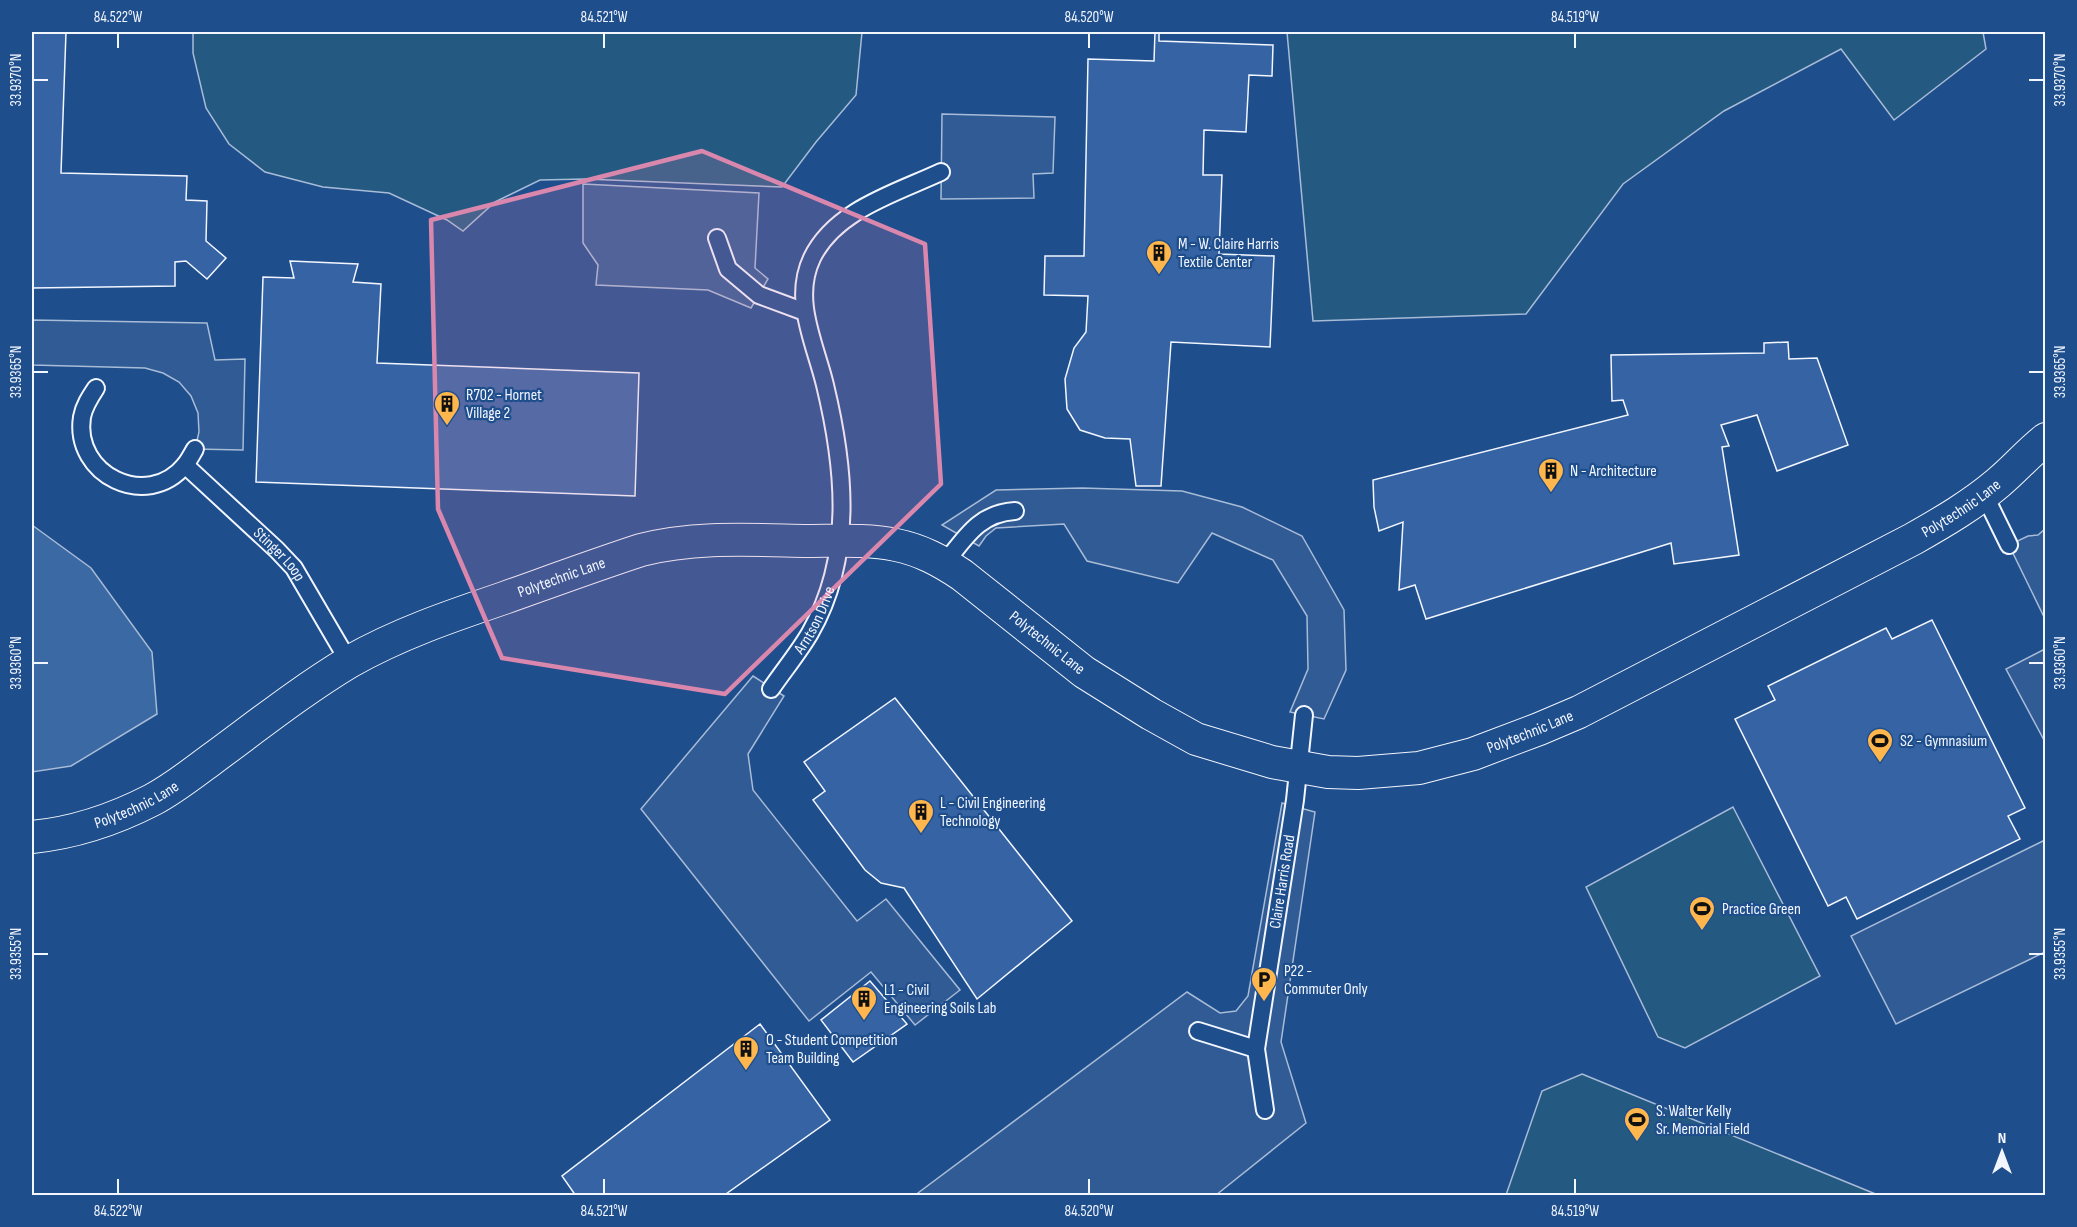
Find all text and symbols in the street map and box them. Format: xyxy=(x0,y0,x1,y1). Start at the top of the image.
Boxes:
text: 84.522°W xyxy=(94,8,142,27)
text: 84.521°W xyxy=(581,8,628,27)
text: 84.520°W xyxy=(1064,8,1114,27)
text: 84.519°W xyxy=(1551,8,1599,27)
text: 33.9370°N xyxy=(7,54,26,106)
text: 33.9370°N xyxy=(2051,54,2070,106)
place label: M - W. Claire Harris Textile Center xyxy=(1178,235,1279,272)
building icon: M - W. Claire Harris Textile Center xyxy=(1144,238,1174,276)
text: 33.9365°N xyxy=(7,346,26,398)
text: 33.9365°N xyxy=(2051,346,2070,398)
place label: R702 - Hornet Village 2 xyxy=(466,386,542,423)
building icon: R702 - Hornet Village 2 xyxy=(432,389,462,427)
building icon: N - Architecture xyxy=(1536,456,1566,494)
place label: N - Architecture xyxy=(1570,462,1657,481)
street label: Polytechnic Lane xyxy=(1918,475,2005,542)
street label: Stinger Loop xyxy=(249,523,309,585)
street label: Polytechnic Lane xyxy=(515,553,608,602)
street label: Arntson Drive xyxy=(789,584,839,658)
street label: Polytechnic Lane xyxy=(1006,607,1089,679)
text: 33.9360°N xyxy=(7,636,26,690)
text: 33.9360°N xyxy=(2051,636,2070,690)
street label: Polytechnic Lane xyxy=(1484,706,1576,757)
sports icon: S2 - Gymnasium xyxy=(1865,726,1895,764)
place label: S2 - Gymnasium xyxy=(1900,732,1987,751)
street label: Polytechnic Lane xyxy=(92,777,182,833)
place label: L - Civil Engineering Technology xyxy=(940,794,1046,831)
building icon: L - Civil Engineering Technology xyxy=(906,797,936,835)
street label: Claire Harris Road xyxy=(1265,833,1299,930)
sports icon: Practice Green xyxy=(1687,894,1717,932)
place label: Practice Green xyxy=(1722,900,1801,919)
text: 33.9355°N xyxy=(7,928,26,980)
text: 33.9355°N xyxy=(2051,928,2070,980)
place label: P22 - Commuter Only xyxy=(1284,962,1368,999)
parking icon: P22 - Commuter Only xyxy=(1249,965,1279,1003)
place label: L1 - Civil Engineering Soils Lab xyxy=(884,981,996,1018)
building icon: L1 - Civil Engineering Soils Lab xyxy=(849,984,879,1022)
place label: O - Student Competition Team Building xyxy=(766,1031,898,1068)
building icon: O - Student Competition Team Building xyxy=(731,1034,761,1072)
place label: S. Walter Kelly Sr. Memorial Field xyxy=(1656,1102,1750,1139)
sports icon: S. Walter Kelly Sr. Memorial Field xyxy=(1622,1105,1652,1143)
north arrow xyxy=(1972,1122,2032,1182)
text: N xyxy=(1998,1129,2006,1148)
text: 84.522°W xyxy=(94,1202,142,1221)
text: 84.521°W xyxy=(581,1202,628,1221)
text: 84.520°W xyxy=(1064,1202,1114,1221)
text: 84.519°W xyxy=(1551,1202,1599,1221)

